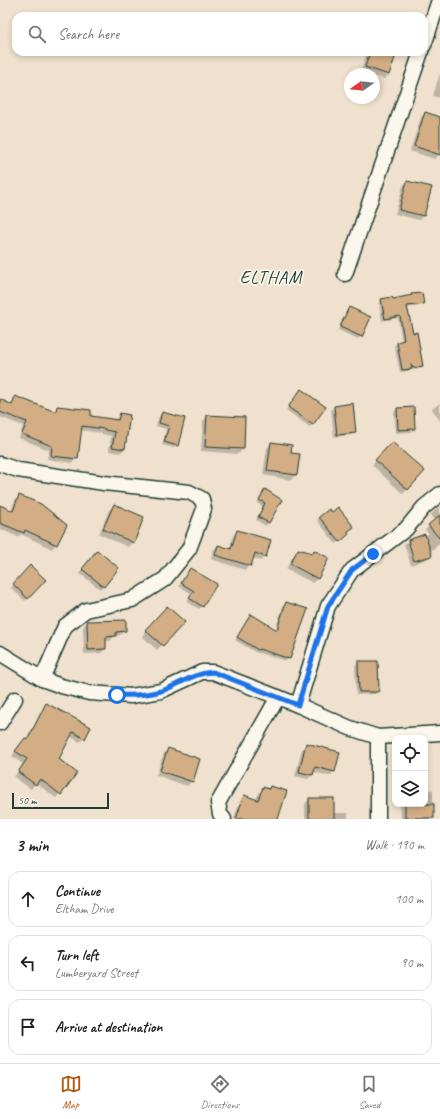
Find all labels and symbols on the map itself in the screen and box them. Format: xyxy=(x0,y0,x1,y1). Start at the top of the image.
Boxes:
north arrow xyxy=(344,68,380,104)
district label: ELTHAM xyxy=(240,266,303,288)
route end xyxy=(364,545,382,563)
route start xyxy=(108,686,126,704)
scale bar xyxy=(12,791,109,810)

